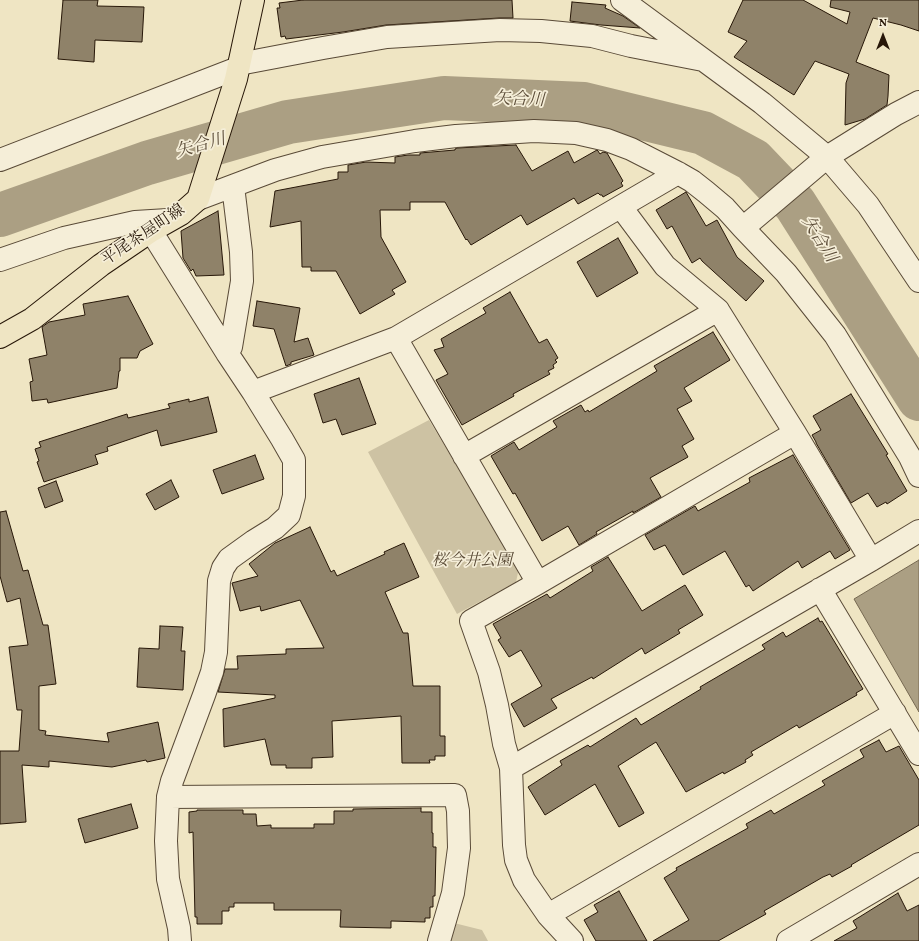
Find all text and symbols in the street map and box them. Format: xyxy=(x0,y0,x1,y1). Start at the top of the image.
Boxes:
north arrow xyxy=(863,16,903,56)
text: N xyxy=(879,16,887,31)
water label: 矢合川 xyxy=(493,90,545,112)
water label: 矢合川 xyxy=(174,130,228,164)
street label: 平尾茶屋町線 xyxy=(99,201,189,271)
water label: 矢合川 xyxy=(796,213,840,267)
park label: 桜今井公園 xyxy=(432,552,512,572)

